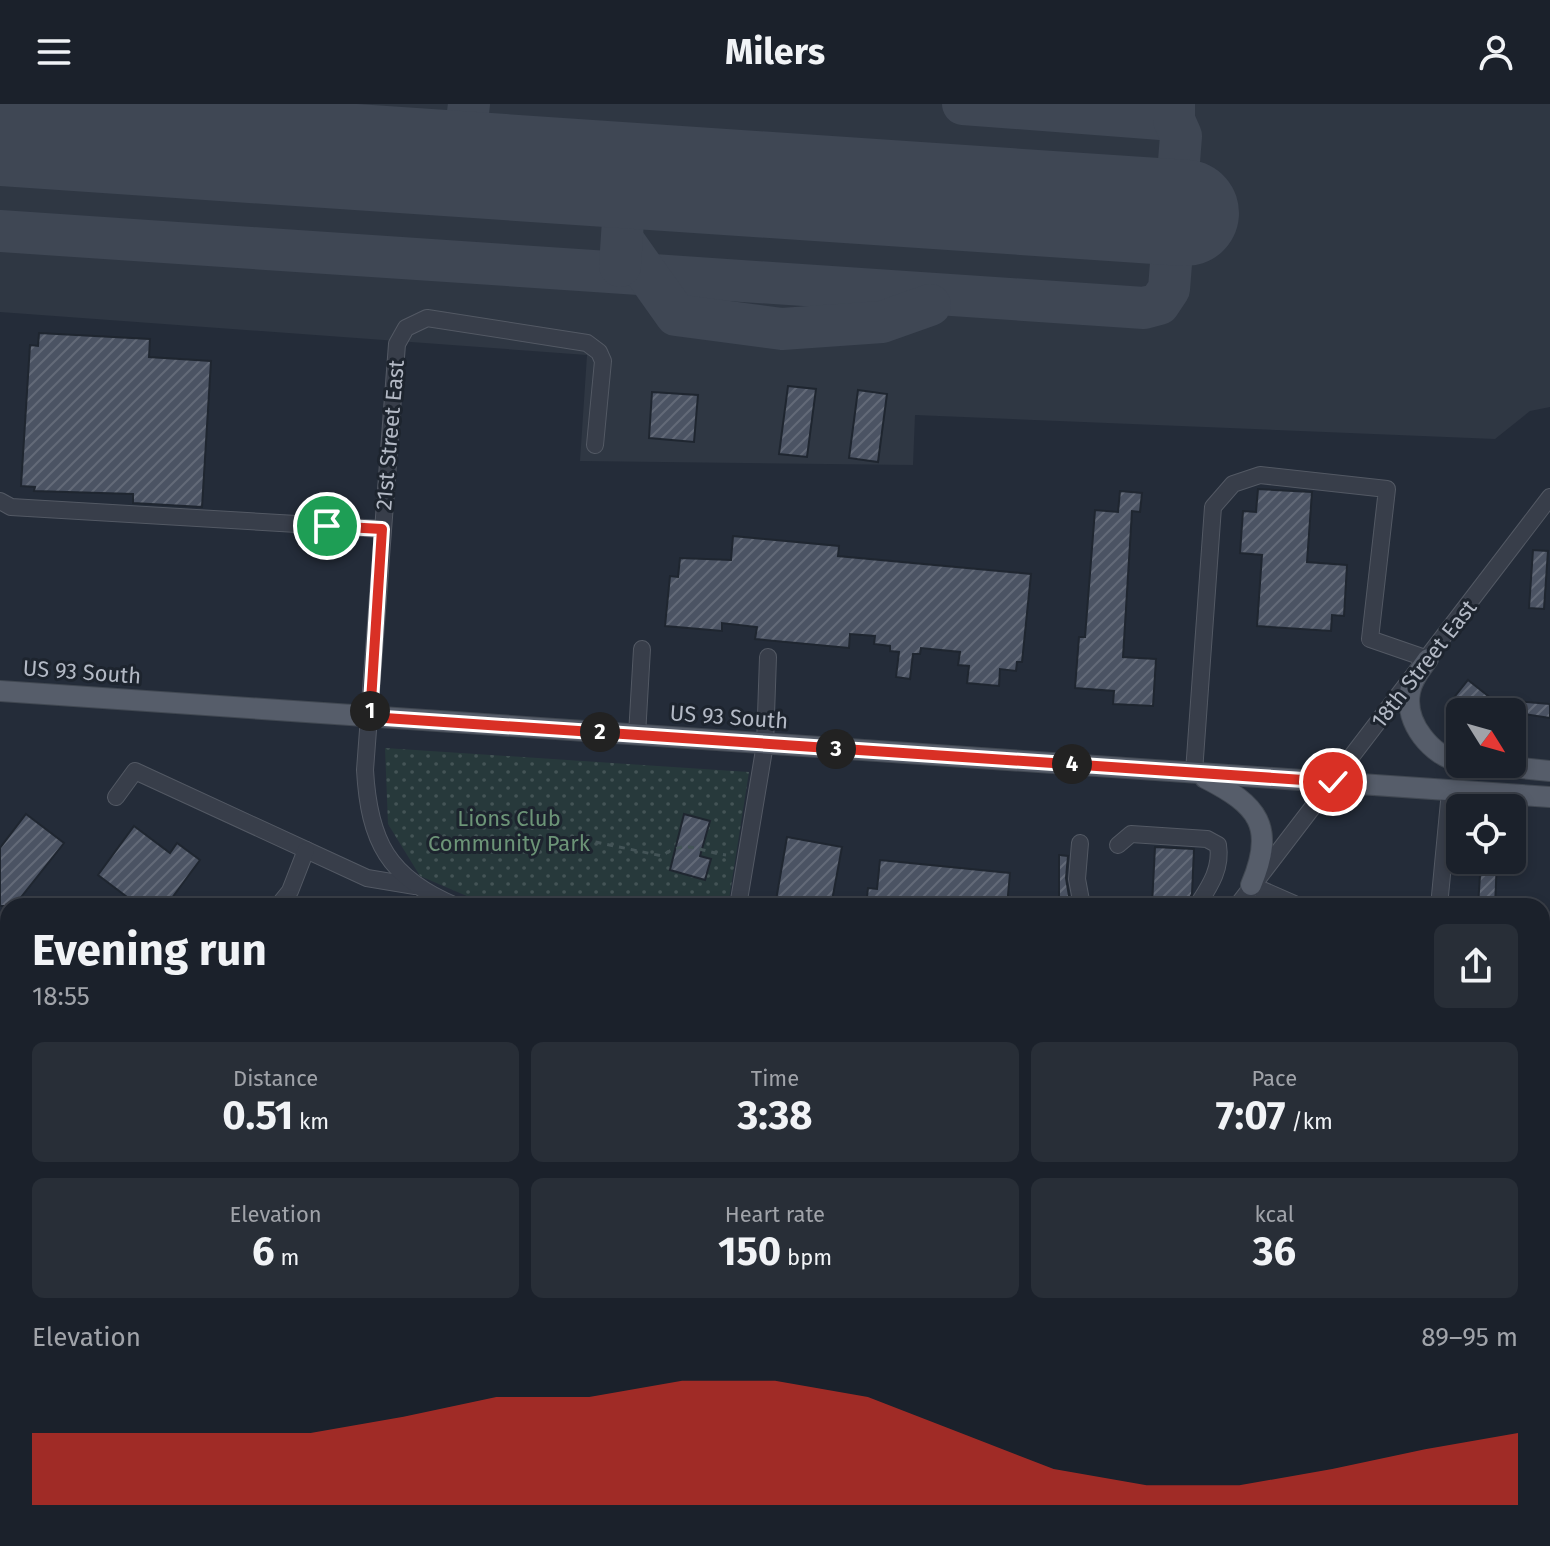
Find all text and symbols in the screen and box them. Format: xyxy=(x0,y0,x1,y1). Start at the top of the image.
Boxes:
icon: menu xyxy=(32,30,76,74)
text: Milers xyxy=(725,30,825,74)
icon: person xyxy=(1474,30,1518,74)
street label: 21st Street East xyxy=(370,359,410,511)
pin xyxy=(293,492,361,560)
icon: arrive xyxy=(305,504,349,548)
street label: 18th Street East xyxy=(1366,594,1482,734)
street label: US 93 South xyxy=(22,654,142,690)
pin: 1 xyxy=(350,691,390,731)
text: 1 xyxy=(365,697,375,724)
north arrow xyxy=(1446,698,1526,778)
map controls xyxy=(1446,698,1526,874)
street label: US 93 South xyxy=(669,699,789,735)
pin: 2 xyxy=(580,712,620,752)
text: 2 xyxy=(594,718,606,745)
pin: 3 xyxy=(816,729,856,769)
text: 3 xyxy=(830,735,842,762)
pin: 4 xyxy=(1052,744,1092,784)
pin xyxy=(1299,748,1367,816)
text: 4 xyxy=(1066,750,1078,777)
icon: check xyxy=(1311,760,1355,804)
button: locate xyxy=(1446,794,1526,874)
park label: Lions Club Community Park xyxy=(428,805,591,857)
text: Evening run xyxy=(32,924,267,977)
button: share xyxy=(1434,924,1518,1008)
text: 18:55 xyxy=(32,981,90,1012)
text: Distance xyxy=(233,1065,318,1092)
text: Time xyxy=(751,1065,799,1092)
text: Pace xyxy=(1252,1065,1297,1092)
text: 0.51 xyxy=(222,1092,293,1140)
text: 3:38 xyxy=(737,1092,813,1140)
text: 7:07 xyxy=(1216,1092,1285,1140)
text: km xyxy=(293,1108,329,1135)
text: /km xyxy=(1285,1108,1333,1135)
text: Elevation xyxy=(230,1201,322,1228)
text: Heart rate xyxy=(725,1201,825,1228)
text: kcal xyxy=(1255,1201,1294,1228)
text: 6 xyxy=(252,1228,275,1276)
text: 150 xyxy=(718,1228,781,1276)
text: 36 xyxy=(1253,1228,1296,1276)
text: m xyxy=(275,1244,299,1271)
text: bpm xyxy=(781,1244,832,1271)
text: Elevation xyxy=(32,1322,141,1353)
text: 89–95 m xyxy=(1421,1322,1518,1353)

